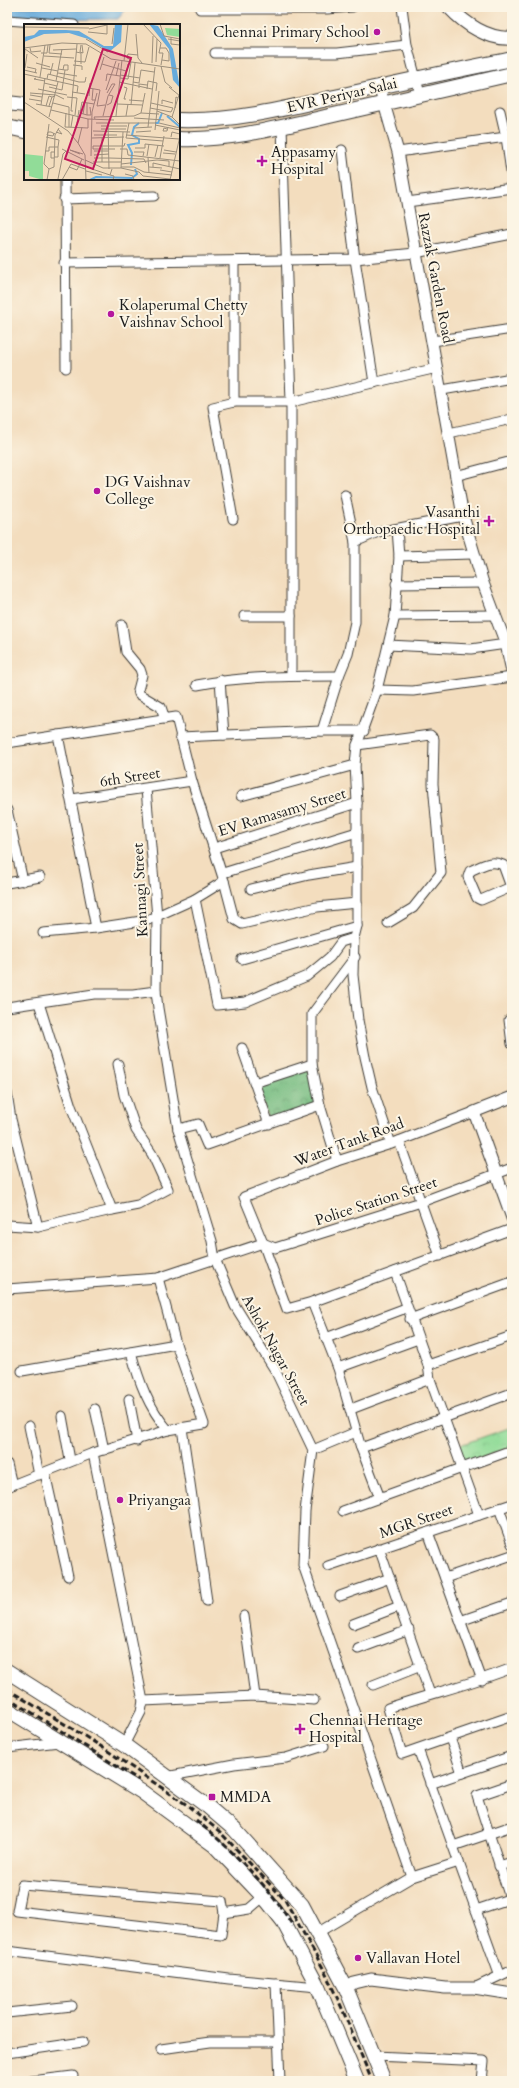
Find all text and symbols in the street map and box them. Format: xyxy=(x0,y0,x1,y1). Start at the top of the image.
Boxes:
place label: Chennai Primary School xyxy=(213,22,369,42)
inset map xyxy=(24,24,180,180)
marker: Chennai Primary School xyxy=(372,27,382,37)
street label: EVR Periyar Salai xyxy=(285,73,399,117)
place label: Appasamy Hospital xyxy=(271,142,336,179)
marker: Appasamy Hospital xyxy=(256,155,268,167)
street label: Razzak Garden Road xyxy=(413,211,459,345)
place label: Kolaperumal Chetty Vaishnav School xyxy=(119,295,248,332)
marker: Kolaperumal Chetty Vaishnav School xyxy=(106,309,116,319)
place label: DG Vaishnav College xyxy=(105,472,191,509)
marker: DG Vaishnav College xyxy=(92,486,102,496)
place label: Vasanthi Orthopaedic Hospital xyxy=(343,502,480,539)
marker: Vasanthi Orthopaedic Hospital xyxy=(483,515,495,527)
street label: 6th Street xyxy=(98,762,162,792)
street label: EV Ramasamy Street xyxy=(216,783,349,841)
street label: Kannagi Street xyxy=(128,842,152,937)
street label: Water Tank Road xyxy=(291,1113,407,1171)
street label: Police Station Street xyxy=(312,1172,440,1230)
street label: Ashok Nagar Street xyxy=(237,1291,315,1409)
place label: Priyangaa xyxy=(128,1490,191,1510)
marker: Priyangaa xyxy=(115,1495,125,1505)
street label: MGR Street xyxy=(377,1499,456,1543)
place label: Chennai Heritage Hospital xyxy=(309,1710,423,1747)
marker: Chennai Heritage Hospital xyxy=(294,1723,306,1735)
place label: MMDA xyxy=(220,1787,271,1807)
marker: MMDA xyxy=(207,1792,217,1802)
place label: Vallavan Hotel xyxy=(366,1948,460,1968)
marker: Vallavan Hotel xyxy=(353,1953,363,1963)

